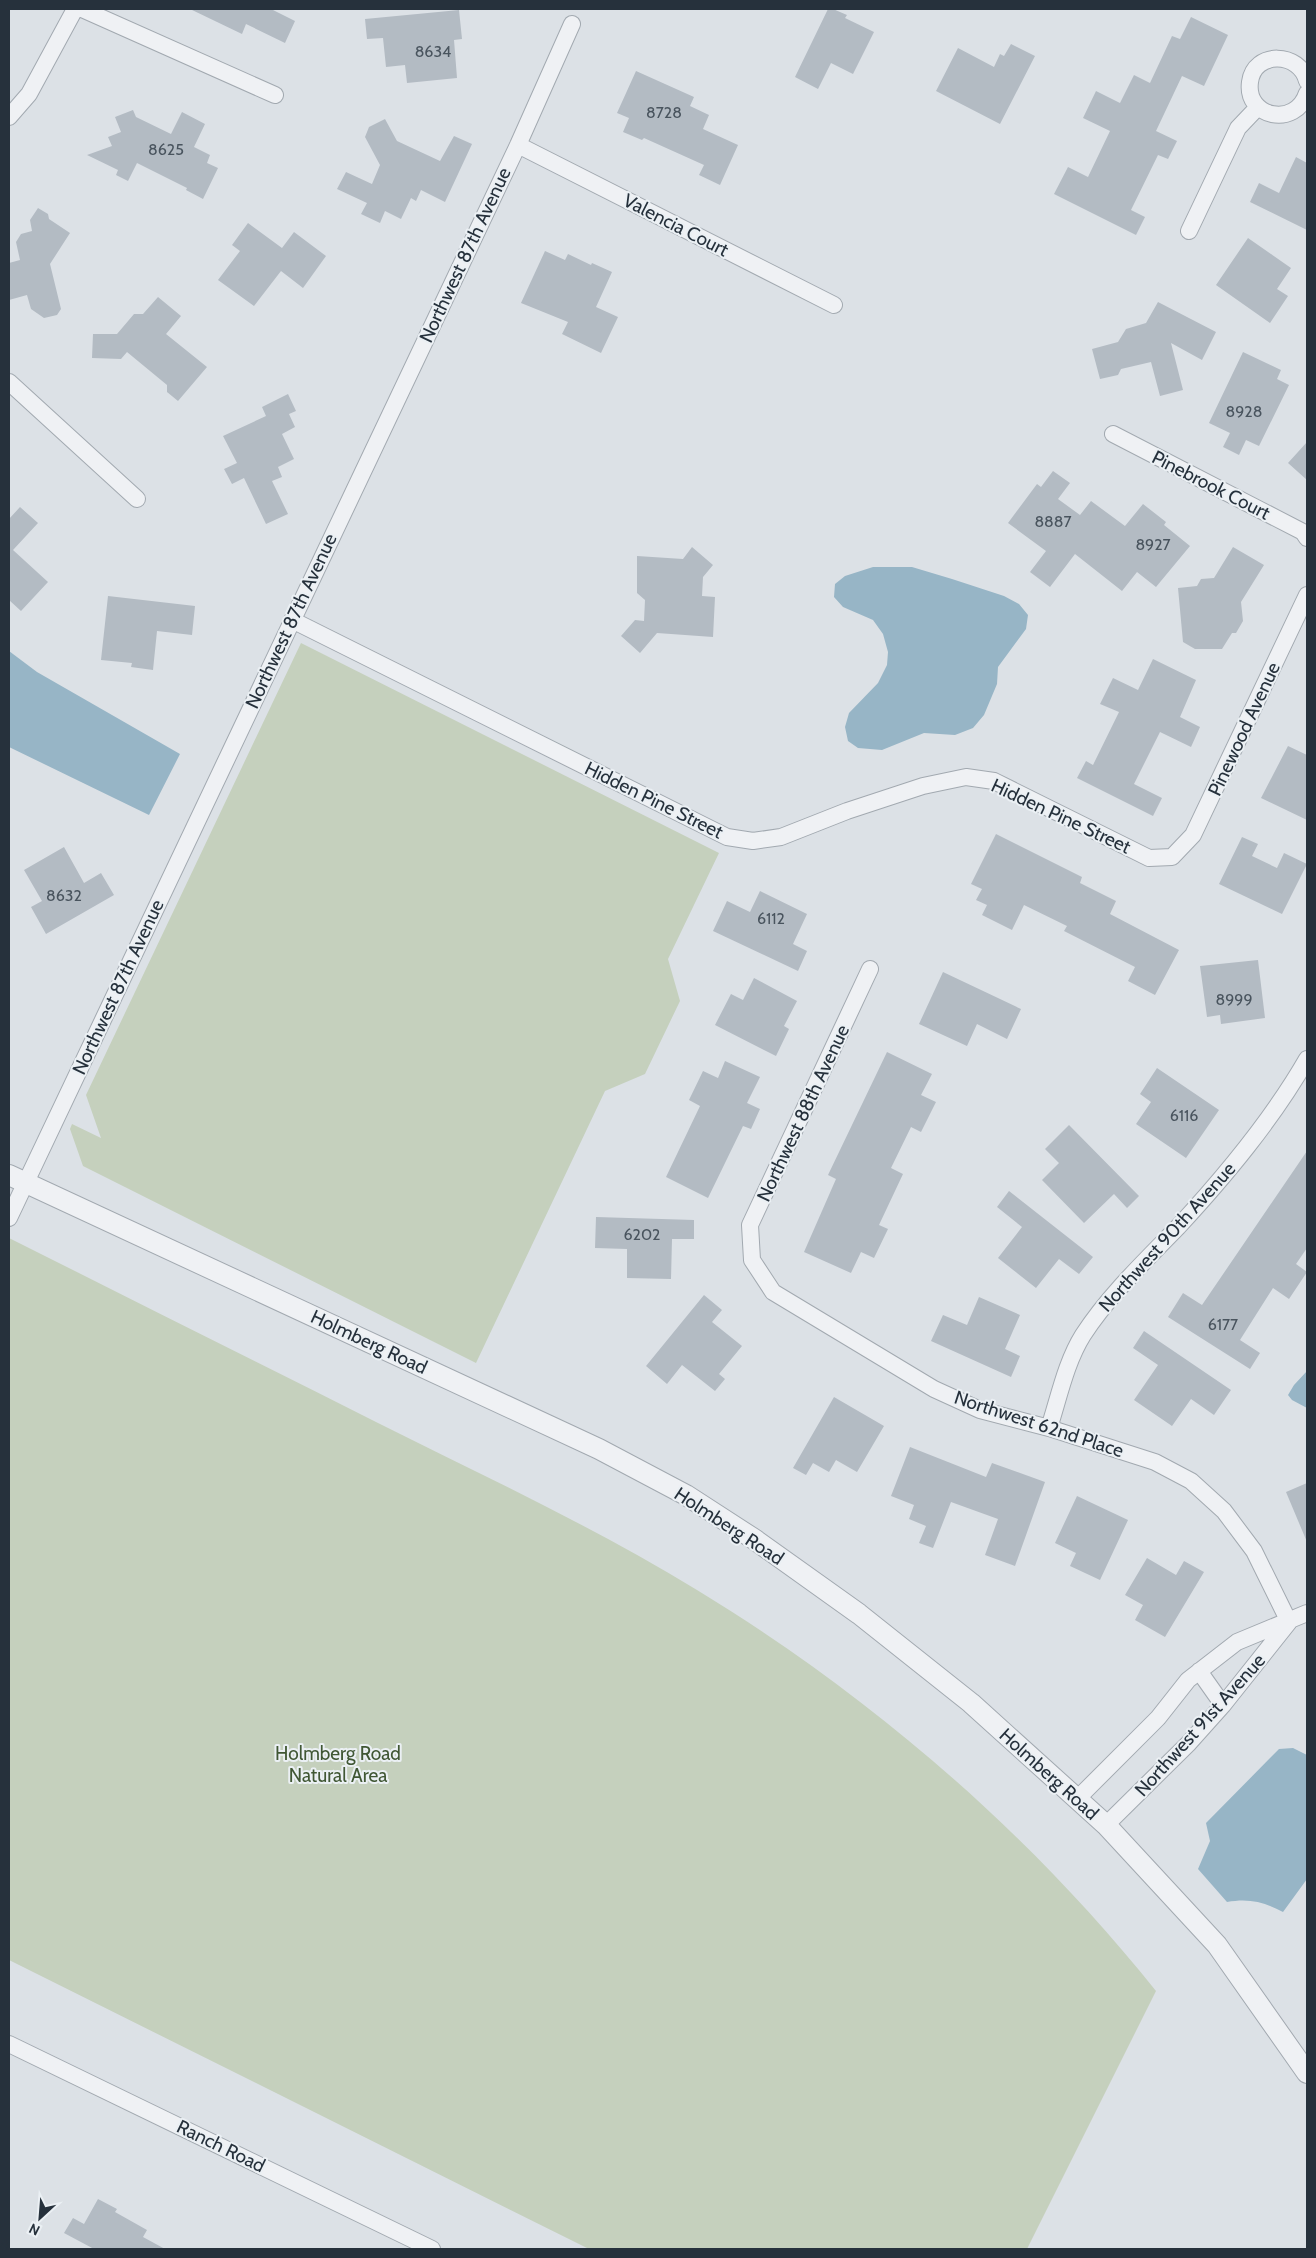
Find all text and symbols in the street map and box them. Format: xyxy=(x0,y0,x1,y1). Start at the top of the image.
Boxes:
house number: 8634 xyxy=(415,42,451,61)
house number: 8728 xyxy=(646,103,682,122)
house number: 8625 xyxy=(148,140,184,159)
street label: Northwest 87th Avenue xyxy=(414,164,516,346)
street label: Valencia Court xyxy=(620,189,733,262)
house number: 8928 xyxy=(1226,402,1262,421)
street label: Pinebrook Court xyxy=(1148,445,1274,525)
house number: 8887 xyxy=(1034,512,1072,531)
street label: Northwest 87th Avenue xyxy=(240,530,342,712)
house number: 8927 xyxy=(1135,535,1171,554)
street label: Pinewood Avenue xyxy=(1203,658,1285,799)
street label: Hidden Pine Street xyxy=(581,757,728,844)
street label: Hidden Pine Street xyxy=(988,774,1135,859)
house number: 8632 xyxy=(46,886,82,905)
street label: Northwest 87th Avenue xyxy=(67,896,169,1078)
house number: 6112 xyxy=(757,909,785,928)
house number: 8999 xyxy=(1216,990,1252,1009)
street label: Northwest 88th Avenue xyxy=(752,1021,854,1205)
house number: 6116 xyxy=(1170,1106,1198,1125)
street label: Northwest 90th Avenue xyxy=(1094,1157,1240,1317)
house number: 6202 xyxy=(623,1225,661,1244)
street label: Holmberg Road xyxy=(307,1305,431,1379)
house number: 6177 xyxy=(1208,1315,1238,1334)
street label: Northwest 62nd Place xyxy=(951,1386,1127,1462)
street label: Holmberg Road xyxy=(670,1482,788,1570)
street label: Northwest 91st Avenue xyxy=(1130,1649,1270,1801)
street label: Holmberg Road xyxy=(995,1723,1103,1825)
park label: Holmberg Road Natural Area xyxy=(275,1742,401,1787)
street label: Ranch Road xyxy=(173,2115,269,2177)
north arrow xyxy=(15,2193,65,2243)
text: N xyxy=(26,2219,43,2240)

